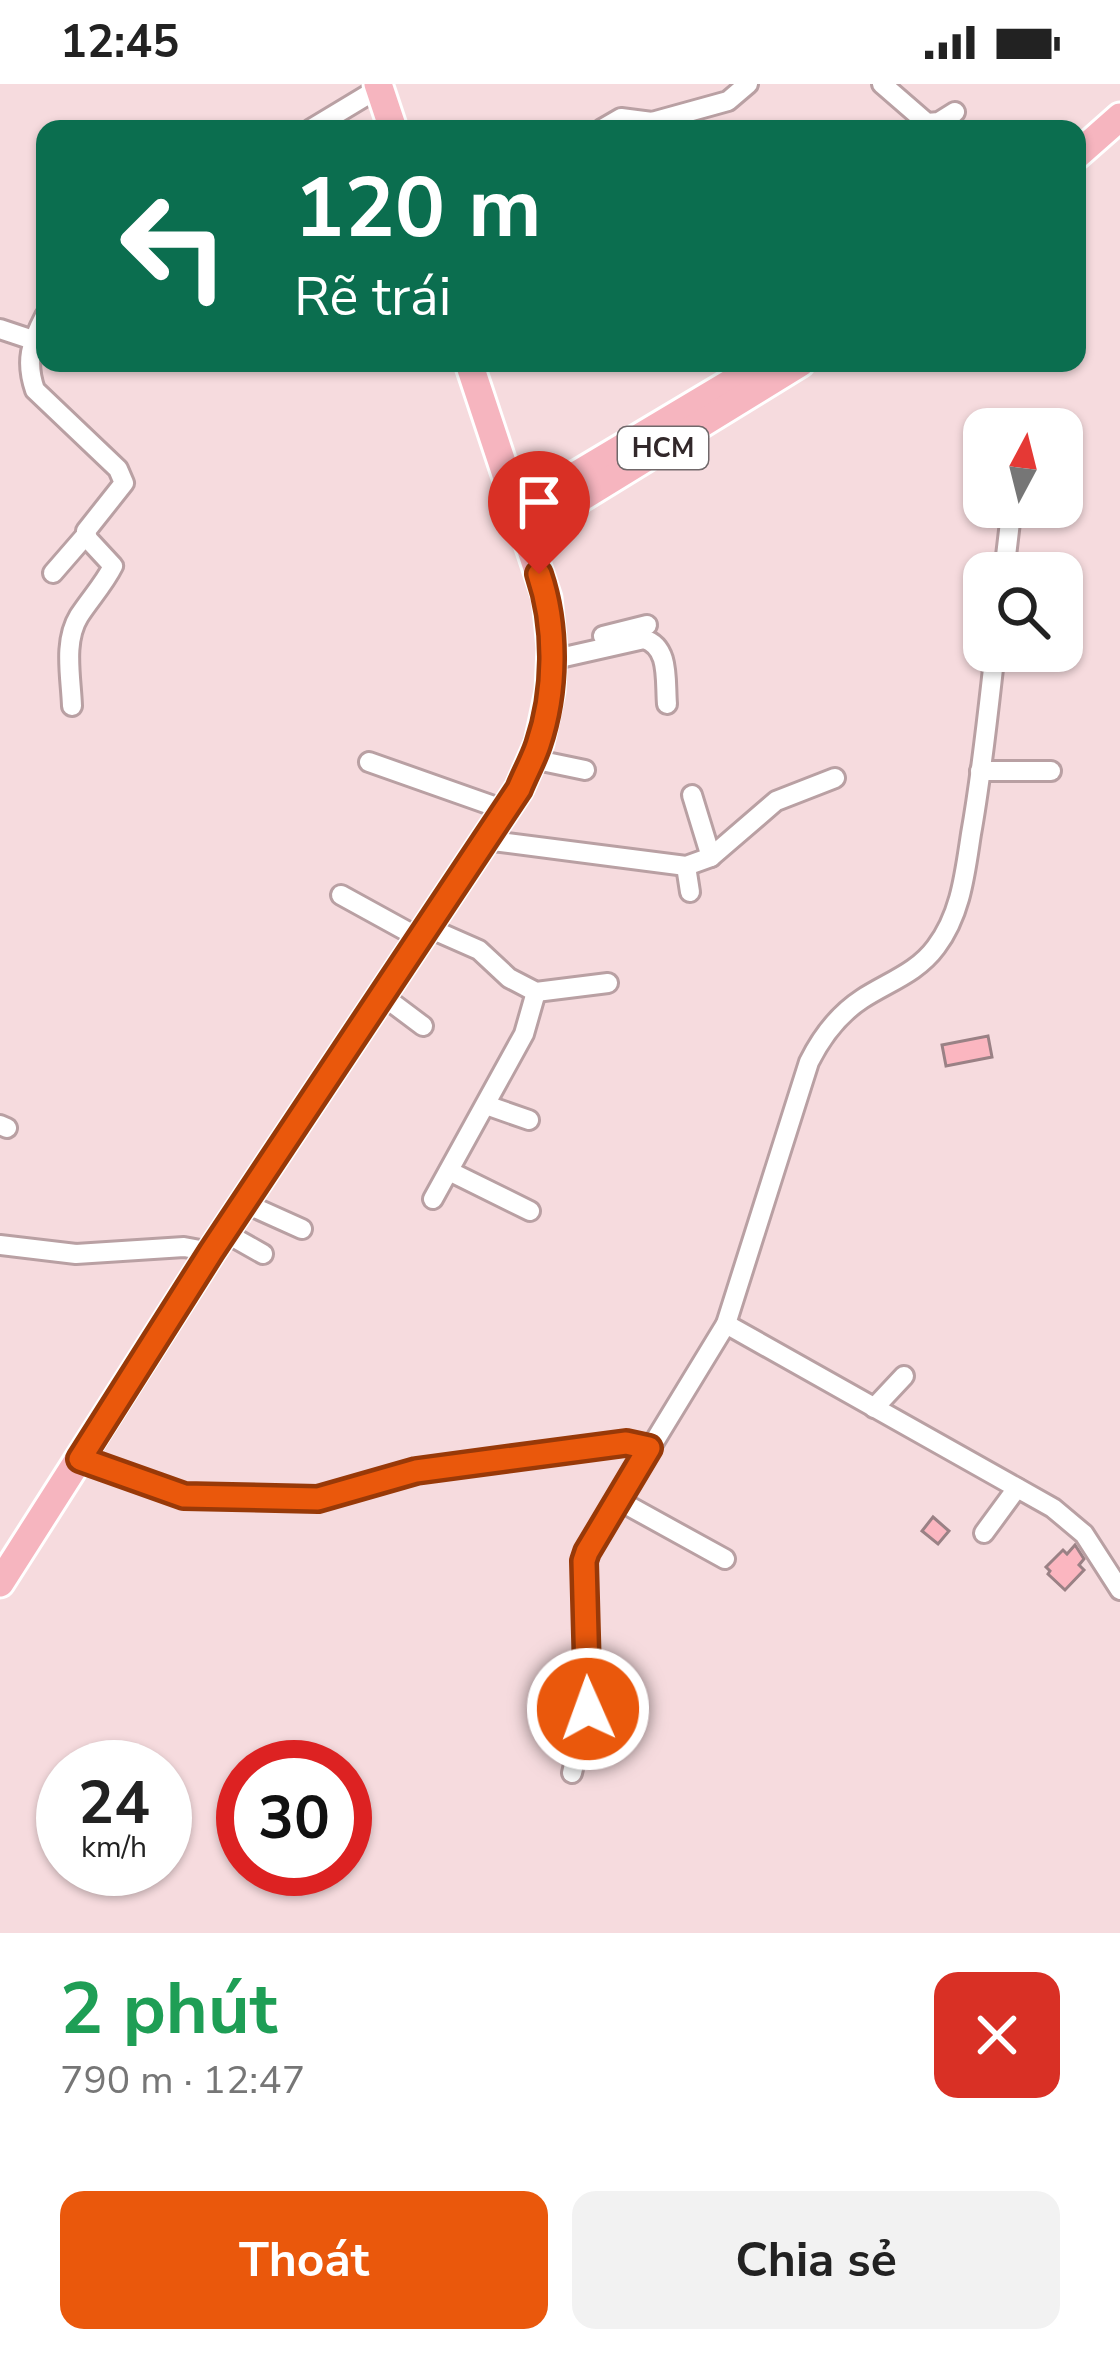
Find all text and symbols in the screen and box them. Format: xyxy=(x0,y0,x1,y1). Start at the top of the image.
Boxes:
text: 12:45 xyxy=(60,12,179,73)
text: 120 m xyxy=(294,151,542,266)
icon: left xyxy=(96,168,252,324)
text: Rẽ trái xyxy=(294,260,451,334)
north arrow xyxy=(963,408,1083,528)
map controls xyxy=(963,408,1083,672)
road number: HCM xyxy=(618,427,708,469)
pin xyxy=(488,451,590,574)
icon: arrive xyxy=(506,469,572,535)
button: search xyxy=(963,552,1083,672)
position arrow xyxy=(525,1646,651,1772)
speed limit sign: 30 xyxy=(216,1740,372,1896)
text: 24 xyxy=(78,1762,150,1844)
text: km/h xyxy=(81,1827,147,1868)
text: 2 phút xyxy=(60,1960,277,2058)
button: close xyxy=(934,1972,1060,2098)
text: 790 m · 12:47 xyxy=(60,2054,305,2107)
button: Thoát xyxy=(60,2191,548,2329)
button: Chia sẻ xyxy=(572,2191,1060,2329)

